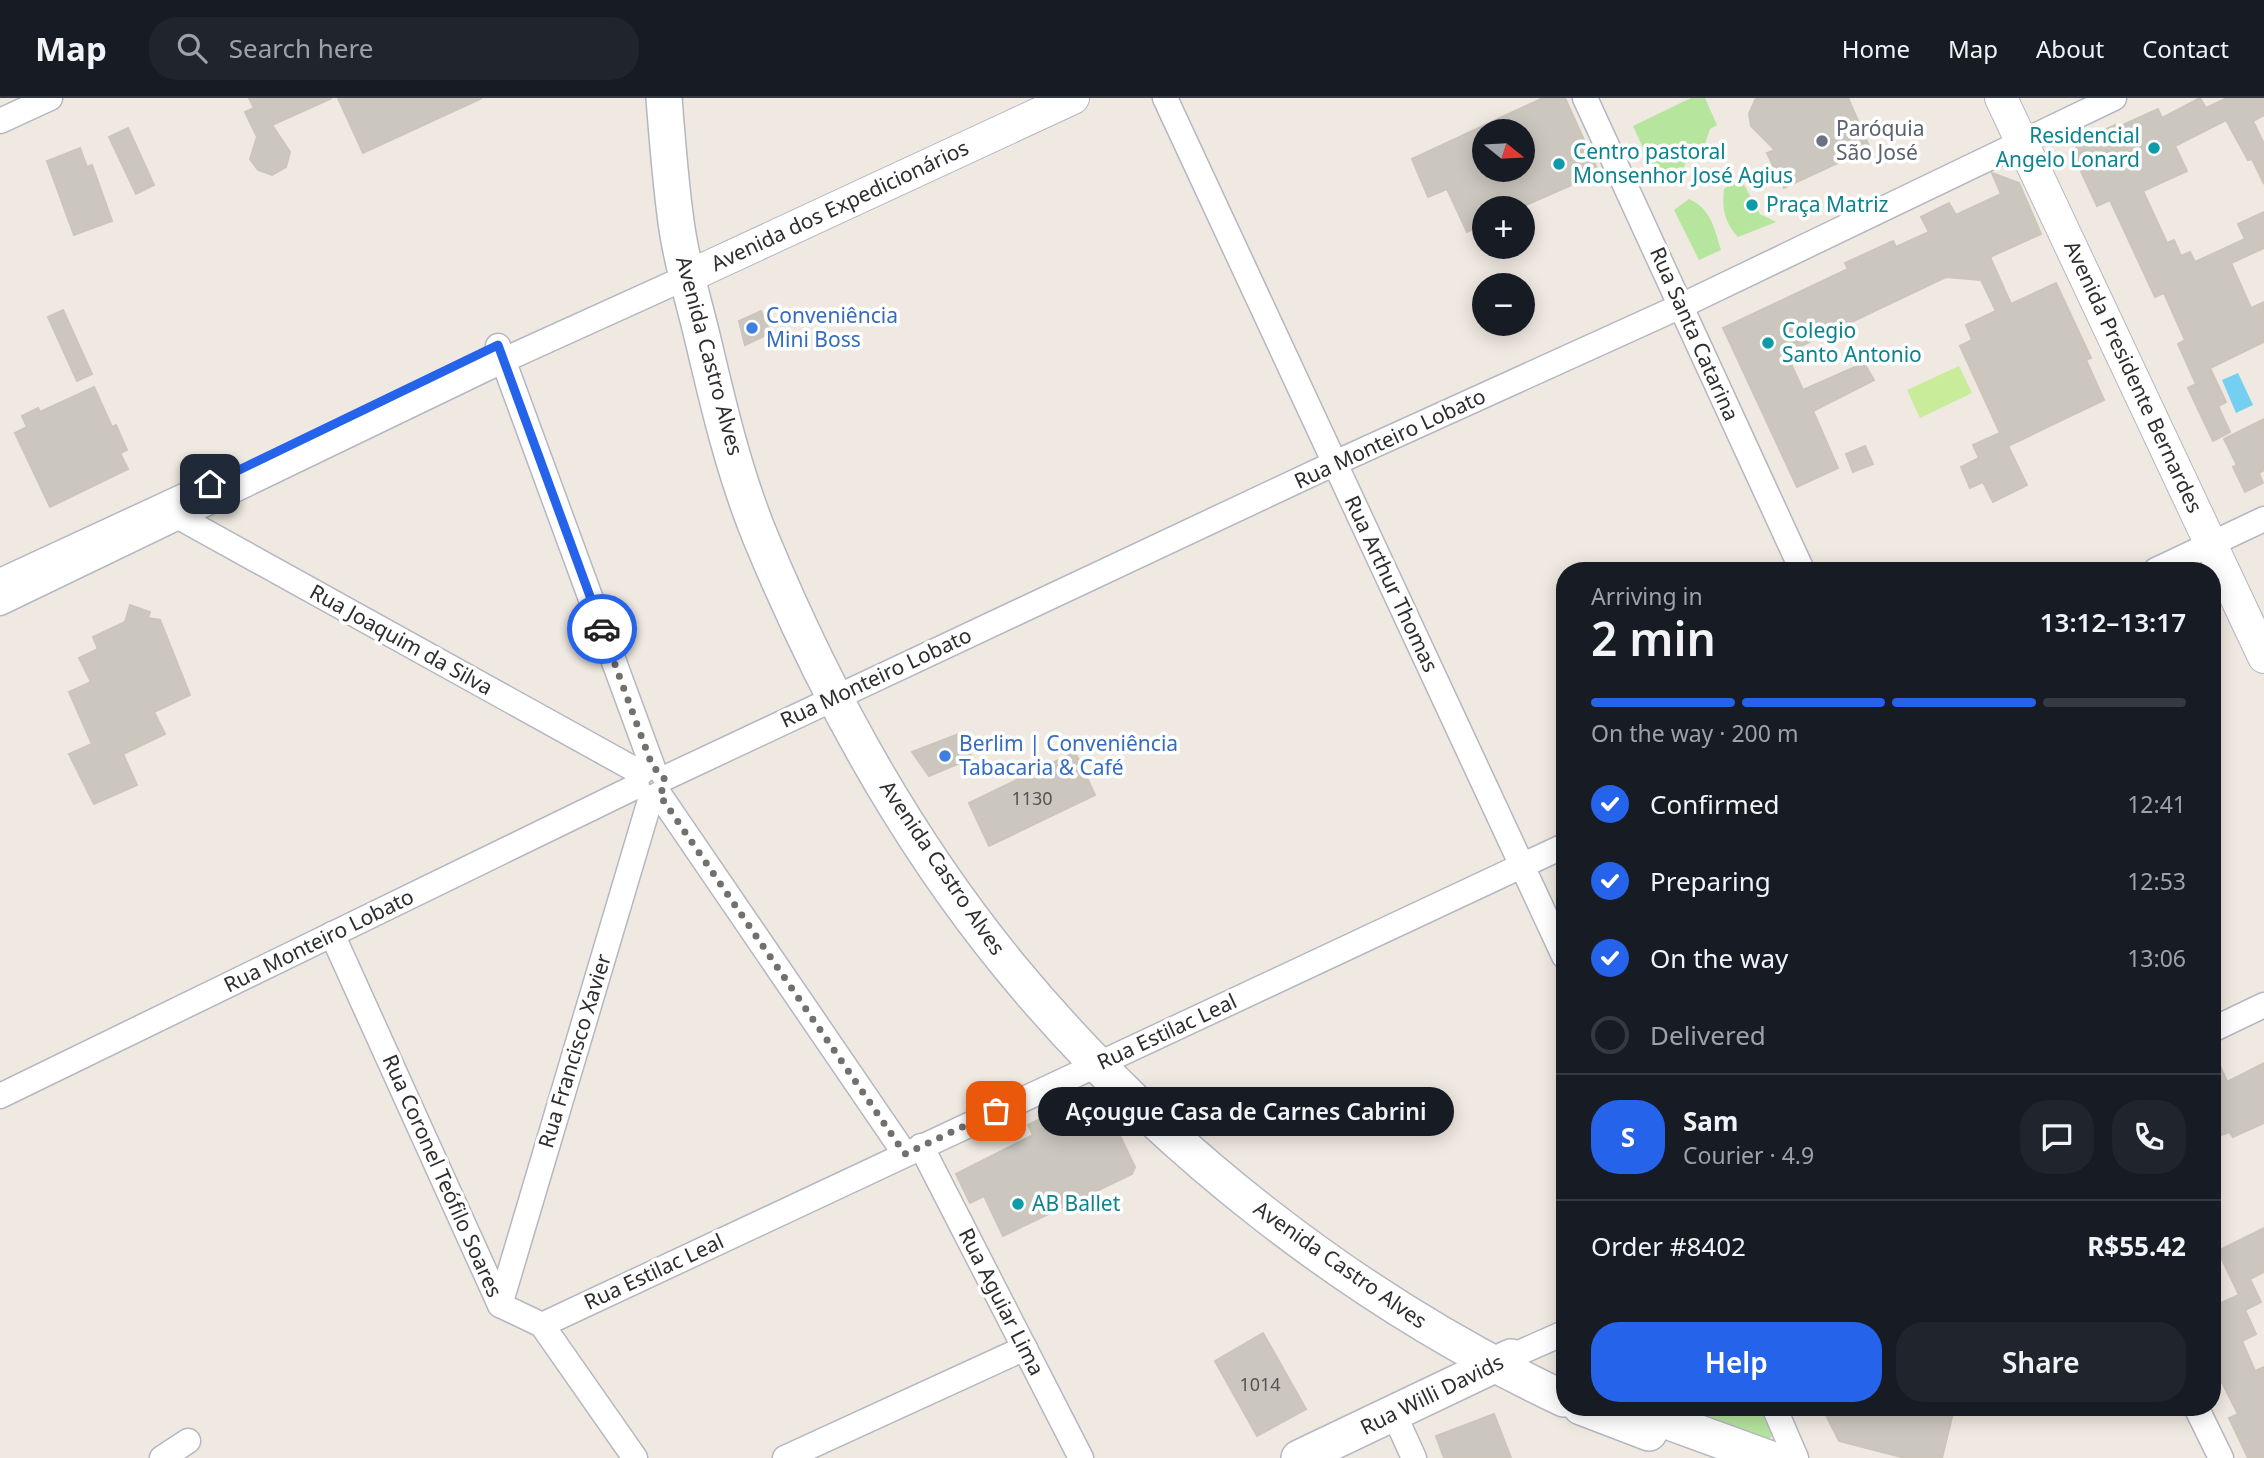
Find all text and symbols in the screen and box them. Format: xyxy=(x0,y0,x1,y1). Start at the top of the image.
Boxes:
search box xyxy=(149,17,639,80)
text: Map xyxy=(35,26,107,71)
icon: search xyxy=(173,29,211,67)
text: Search here xyxy=(229,30,373,66)
text: Home xyxy=(1842,32,1910,65)
text: Map xyxy=(1948,32,1998,65)
text: About xyxy=(2036,32,2104,65)
text: Contact xyxy=(2142,32,2229,65)
place label: Paróquia São José xyxy=(1836,114,1925,166)
north arrow xyxy=(1472,119,1535,182)
map controls xyxy=(1472,119,1535,336)
place label: Residencial Angelo Lonard xyxy=(1996,121,2140,173)
street label: Avenida dos Expedicionários xyxy=(706,133,973,277)
marker: Paróquia São José xyxy=(1814,133,1830,149)
place label: Centro pastoral Monsenhor José Agius xyxy=(1573,137,1793,189)
marker: Residencial Angelo Lonard xyxy=(2146,140,2162,156)
marker: Centro pastoral Monsenhor José Agius xyxy=(1551,156,1567,172)
place label: Praça Matriz xyxy=(1766,190,1889,218)
button: + xyxy=(1472,196,1535,259)
marker: Praça Matriz xyxy=(1744,197,1760,213)
street label: Avenida Presidente Bernardes xyxy=(2058,236,2209,517)
street label: Rua Santa Catarina xyxy=(1644,242,1746,425)
street label: Avenida Castro Alves xyxy=(670,253,750,458)
button: − xyxy=(1472,273,1535,336)
place label: Conveniência Mini Boss xyxy=(766,301,898,353)
place label: Colegio Santo Antonio xyxy=(1782,316,1922,368)
marker: Conveniência Mini Boss xyxy=(744,320,760,336)
marker: Colegio Santo Antonio xyxy=(1760,335,1776,351)
street label: Rua Monteiro Lobato xyxy=(1289,381,1490,495)
pin xyxy=(180,454,240,514)
icon: home xyxy=(191,465,229,503)
street label: Rua Arthur Thomas xyxy=(1339,491,1445,676)
street label: Rua Joaquim da Silva xyxy=(305,577,498,701)
text: Arriving in xyxy=(1591,580,1703,612)
courier xyxy=(567,594,637,664)
text: 13:12–13:17 xyxy=(2040,604,2186,640)
text: 2 min xyxy=(1591,607,1716,669)
icon: car xyxy=(583,610,621,648)
street label: Rua Monteiro Lobato xyxy=(775,620,976,734)
text: On the way · 200 m xyxy=(1591,717,1798,749)
place label: Berlim | Conveniência Tabacaria & Café xyxy=(959,729,1178,781)
marker: Berlim | Conveniência Tabacaria & Café xyxy=(937,748,953,764)
street label: Avenida Castro Alves xyxy=(874,775,1012,960)
icon: check xyxy=(1591,785,1629,823)
house number: 1130 xyxy=(1011,786,1053,810)
text: Confirmed xyxy=(1650,786,1780,822)
text: 12:41 xyxy=(2127,788,2186,820)
icon: check xyxy=(1591,862,1629,900)
text: Preparing xyxy=(1650,863,1771,899)
text: 12:53 xyxy=(2127,865,2186,897)
street label: Rua Monteiro Lobato xyxy=(219,882,418,998)
icon: check xyxy=(1591,939,1629,977)
text: On the way xyxy=(1650,940,1788,976)
text: 13:06 xyxy=(2127,942,2186,974)
street label: Rua Francisco Xavier xyxy=(531,950,617,1151)
street label: Rua Estilac Leal xyxy=(1092,987,1241,1076)
text: Delivered xyxy=(1650,1017,1766,1053)
street label: Rua Coronel Teófilo Soares xyxy=(377,1050,509,1301)
pin xyxy=(966,1081,1026,1141)
callout: Açougue Casa de Carnes Cabrini xyxy=(1038,1086,1454,1136)
icon: bag xyxy=(977,1092,1015,1130)
text: Açougue Casa de Carnes Cabrini xyxy=(1066,1095,1426,1127)
button: chat xyxy=(2020,1100,2094,1174)
button: phone xyxy=(2112,1100,2186,1174)
text: Sam xyxy=(1683,1103,1738,1139)
text: S xyxy=(1621,1119,1635,1155)
text: Courier · 4.9 xyxy=(1683,1139,1814,1171)
place label: AB Ballet xyxy=(1032,1189,1121,1217)
street label: Avenida Castro Alves xyxy=(1249,1194,1433,1334)
marker: AB Ballet xyxy=(1010,1196,1026,1212)
street label: Rua Aguiar Lima xyxy=(953,1223,1051,1380)
street label: Rua Estilac Leal xyxy=(579,1227,728,1316)
text: Order #8402 xyxy=(1591,1228,1746,1264)
text: R$55.42 xyxy=(2087,1228,2186,1264)
button: Help xyxy=(1591,1322,1882,1402)
button: Share xyxy=(1896,1322,2186,1402)
street label: Rua Willi Davids xyxy=(1355,1347,1508,1441)
house number: 1014 xyxy=(1239,1372,1281,1396)

